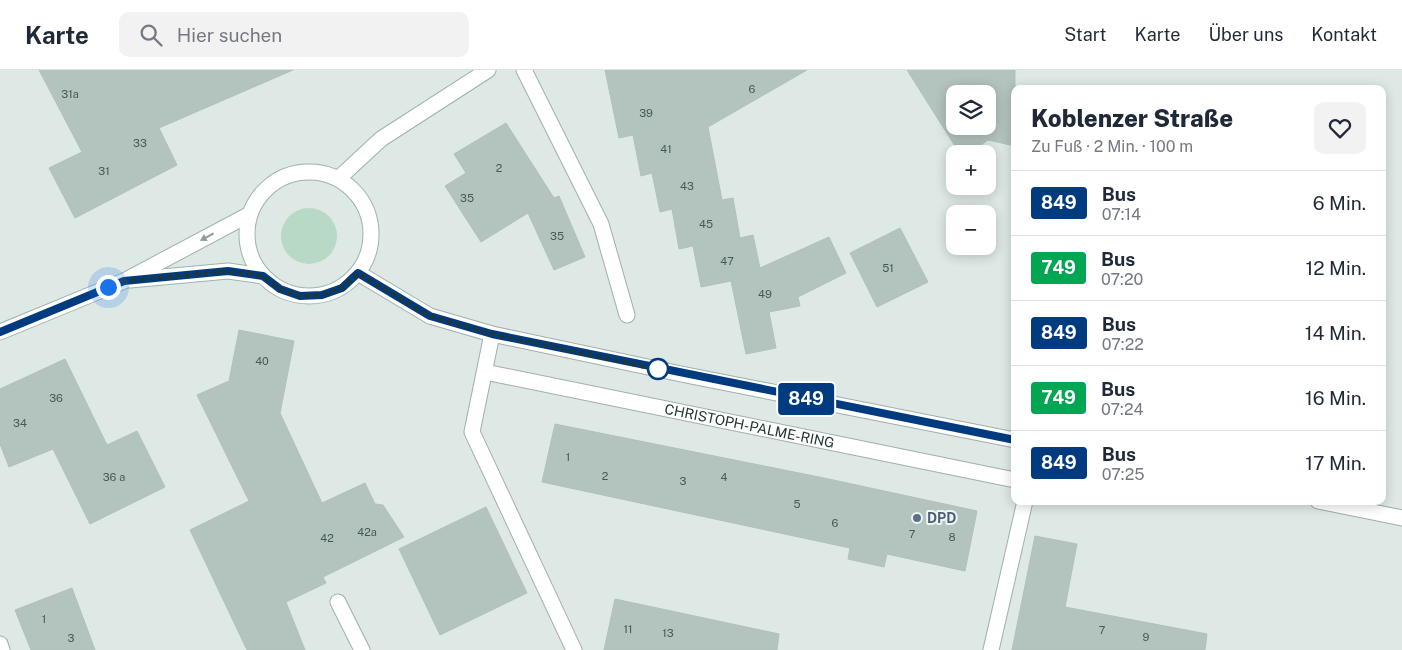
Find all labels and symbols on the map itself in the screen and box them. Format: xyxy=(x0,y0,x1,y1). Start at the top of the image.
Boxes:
house number: 6 xyxy=(749,83,756,95)
house number: 31a xyxy=(61,88,79,100)
house number: 39 xyxy=(639,107,653,119)
house number: 33 xyxy=(133,137,147,149)
house number: 41 xyxy=(660,143,672,155)
house number: 2 xyxy=(496,162,503,174)
house number: 31 xyxy=(98,165,110,177)
house number: 43 xyxy=(680,180,694,192)
house number: 35 xyxy=(460,192,474,204)
house number: 45 xyxy=(699,218,713,230)
house number: 35 xyxy=(550,230,564,242)
one-way arrow xyxy=(199,233,214,241)
house number: 47 xyxy=(720,255,734,267)
house number: 51 xyxy=(882,262,894,274)
your location xyxy=(96,275,121,300)
house number: 49 xyxy=(758,288,772,300)
house number: 40 xyxy=(255,355,269,367)
unlabelled marker xyxy=(647,358,669,380)
line badge: 849 xyxy=(777,383,835,415)
house number: 36 xyxy=(49,392,63,404)
street label: CHRISTOPH-PALME-RING xyxy=(663,401,836,451)
house number: 34 xyxy=(13,417,27,429)
house number: 1 xyxy=(566,451,570,463)
house number: 2 xyxy=(602,470,609,482)
house number: 36 a xyxy=(103,471,125,483)
house number: 4 xyxy=(721,471,728,483)
house number: 3 xyxy=(680,475,687,487)
house number: 5 xyxy=(793,498,801,510)
place label: DPD xyxy=(927,510,956,526)
marker: DPD xyxy=(911,512,923,524)
house number: 6 xyxy=(832,517,839,529)
house number: 42a xyxy=(357,526,377,538)
house number: 7 xyxy=(909,528,916,540)
house number: 8 xyxy=(948,531,956,543)
house number: 42 xyxy=(320,532,334,544)
house number: 1 xyxy=(42,613,46,625)
house number: 11 xyxy=(624,623,632,635)
house number: 7 xyxy=(1099,624,1106,636)
house number: 13 xyxy=(662,627,674,639)
house number: 9 xyxy=(1143,631,1150,643)
house number: 3 xyxy=(68,632,75,644)

